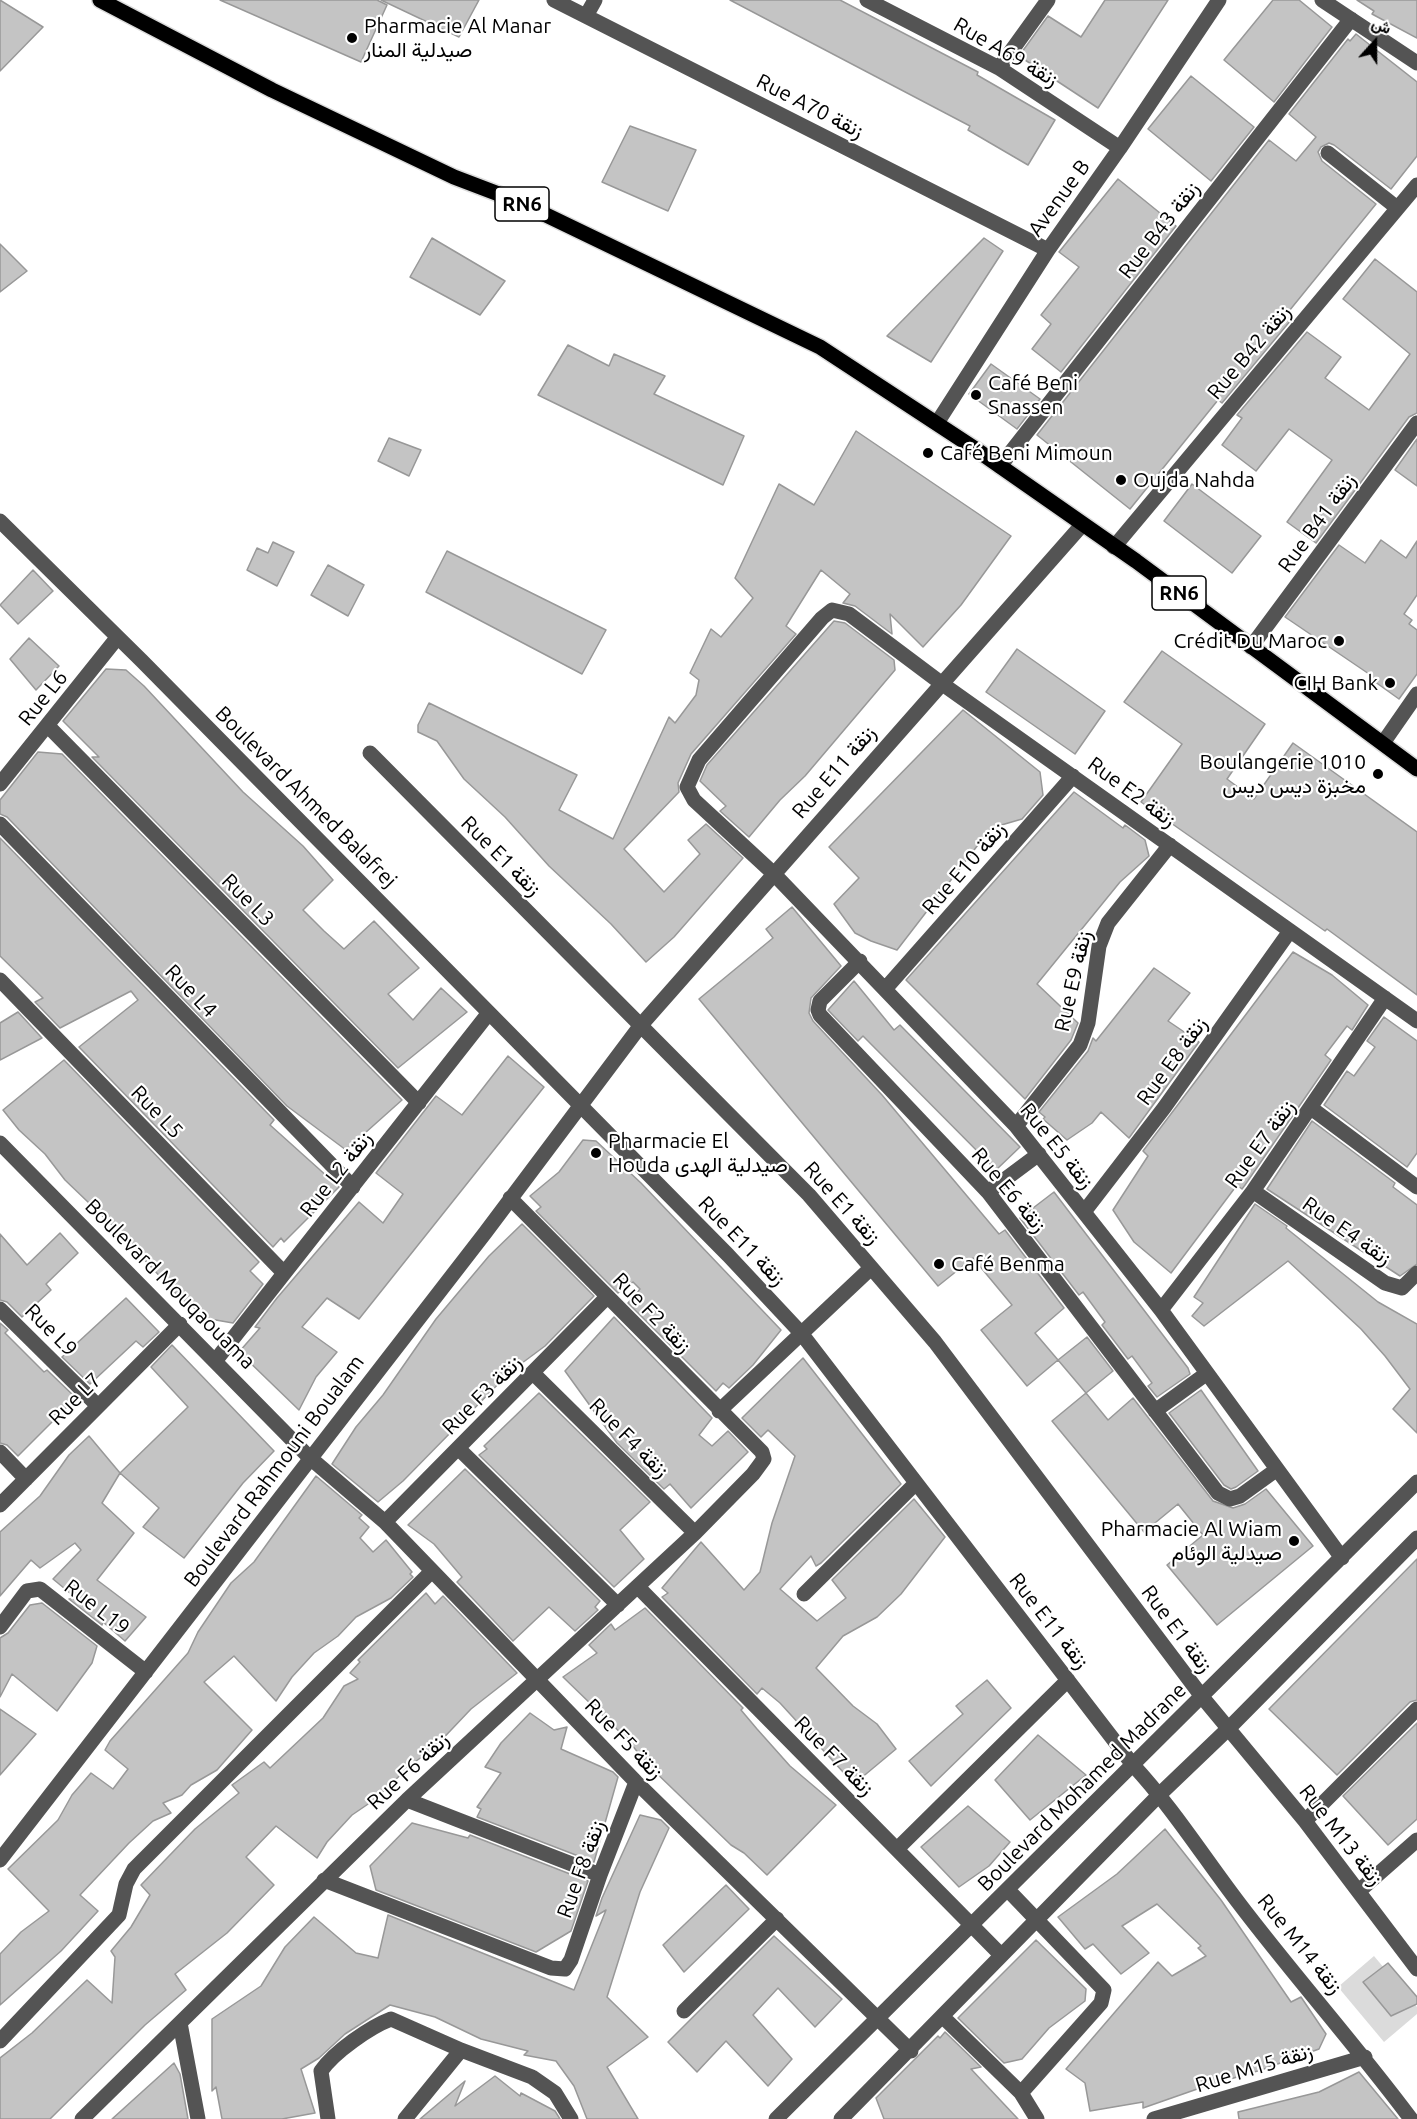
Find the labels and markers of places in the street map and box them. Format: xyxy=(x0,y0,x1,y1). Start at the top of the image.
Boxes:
place label: Pharmacie Al Manar صيدلية المنار xyxy=(364,13,551,63)
marker: Pharmacie Al Manar صيدلية المنار xyxy=(345,31,359,45)
place label: Café Beni Snassen xyxy=(988,370,1078,420)
marker: Café Beni Snassen xyxy=(969,388,983,402)
place label: Café Beni Mimoun xyxy=(940,440,1113,466)
marker: Café Beni Mimoun xyxy=(921,446,935,460)
place label: Oujda Nahda xyxy=(1133,467,1255,493)
marker: Oujda Nahda xyxy=(1114,473,1128,487)
place label: Crédit Du Maroc xyxy=(1173,628,1327,654)
marker: Crédit Du Maroc xyxy=(1332,634,1346,648)
place label: CIH Bank xyxy=(1294,670,1378,696)
marker: CIH Bank xyxy=(1383,676,1397,690)
place label: Boulangerie 1010 مخبزة ديس ديس xyxy=(1200,749,1366,799)
marker: Boulangerie 1010 مخبزة ديس ديس xyxy=(1371,767,1385,781)
place label: Pharmacie El Houda صيدلية الهدى xyxy=(608,1128,788,1178)
marker: Pharmacie El Houda صيدلية الهدى xyxy=(589,1146,603,1160)
place label: Café Benma xyxy=(951,1251,1065,1277)
marker: Café Benma xyxy=(932,1257,946,1271)
place label: Pharmacie Al Wiam صيدلية الوئام xyxy=(1101,1516,1282,1566)
marker: Pharmacie Al Wiam صيدلية الوئام xyxy=(1287,1534,1301,1548)

